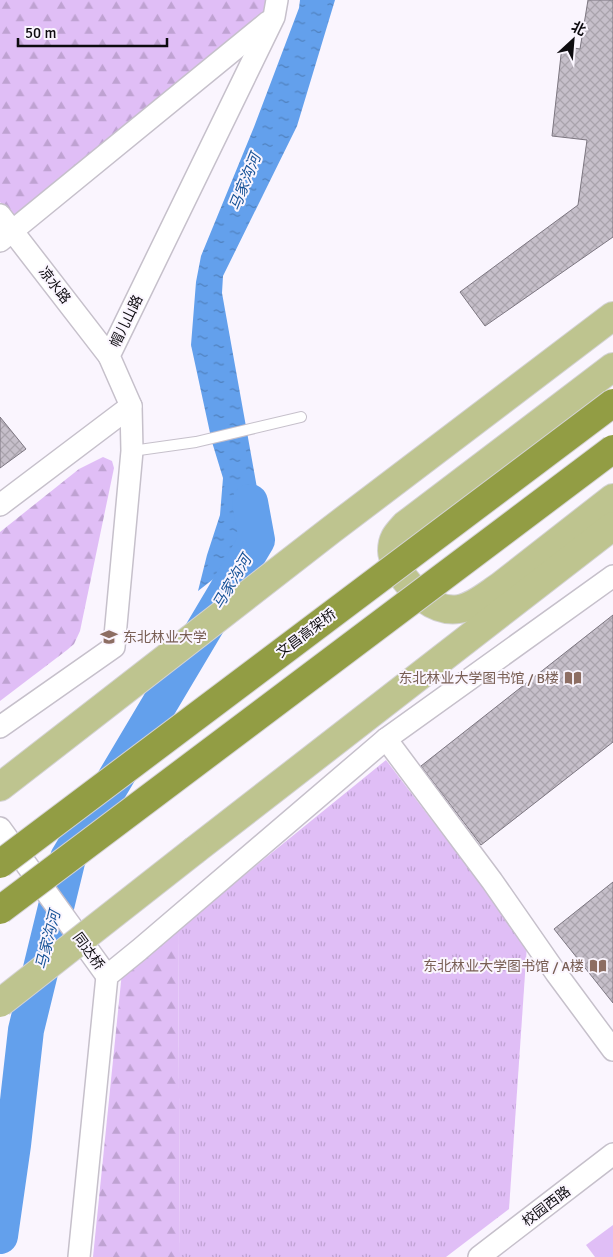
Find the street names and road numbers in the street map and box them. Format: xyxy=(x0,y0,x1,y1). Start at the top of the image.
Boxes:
street label: 凉水路 xyxy=(35,264,74,307)
street label: 帽儿山路 xyxy=(107,292,146,350)
street label: 文昌高架桥 xyxy=(273,606,339,661)
street label: 同达桥 xyxy=(69,929,108,973)
street label: 校园西路 xyxy=(519,1183,574,1230)

